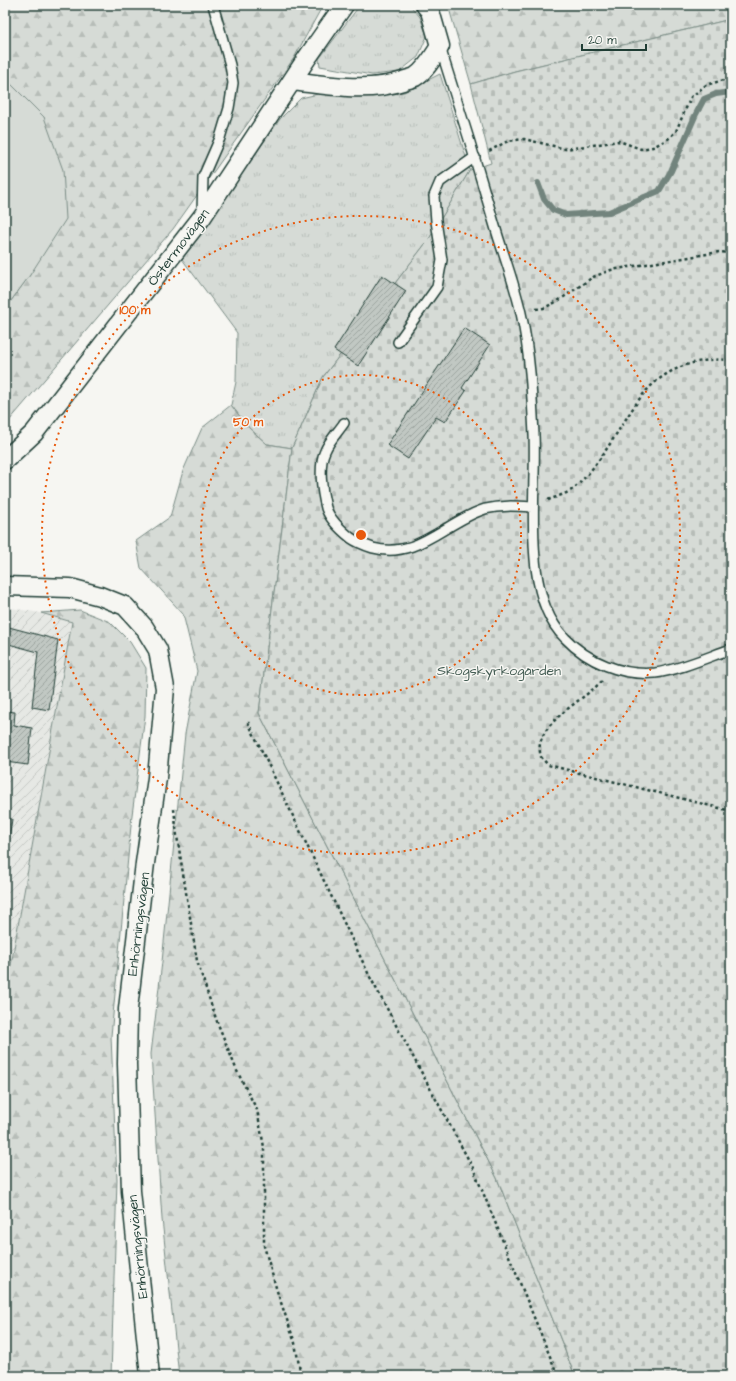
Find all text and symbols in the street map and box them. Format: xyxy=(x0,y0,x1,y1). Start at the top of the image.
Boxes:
scale bar xyxy=(582,26,646,52)
text: 20 m xyxy=(588,32,617,49)
street label: Östermovägen xyxy=(143,205,215,290)
text: 100 m xyxy=(120,302,151,319)
text: 50 m xyxy=(233,414,264,431)
centre of rings xyxy=(354,528,368,542)
park label: Skogskyrkogården xyxy=(437,661,561,681)
street label: Enhörningsvägen xyxy=(123,871,155,977)
street label: Enhörningsvägen xyxy=(123,1194,153,1300)

